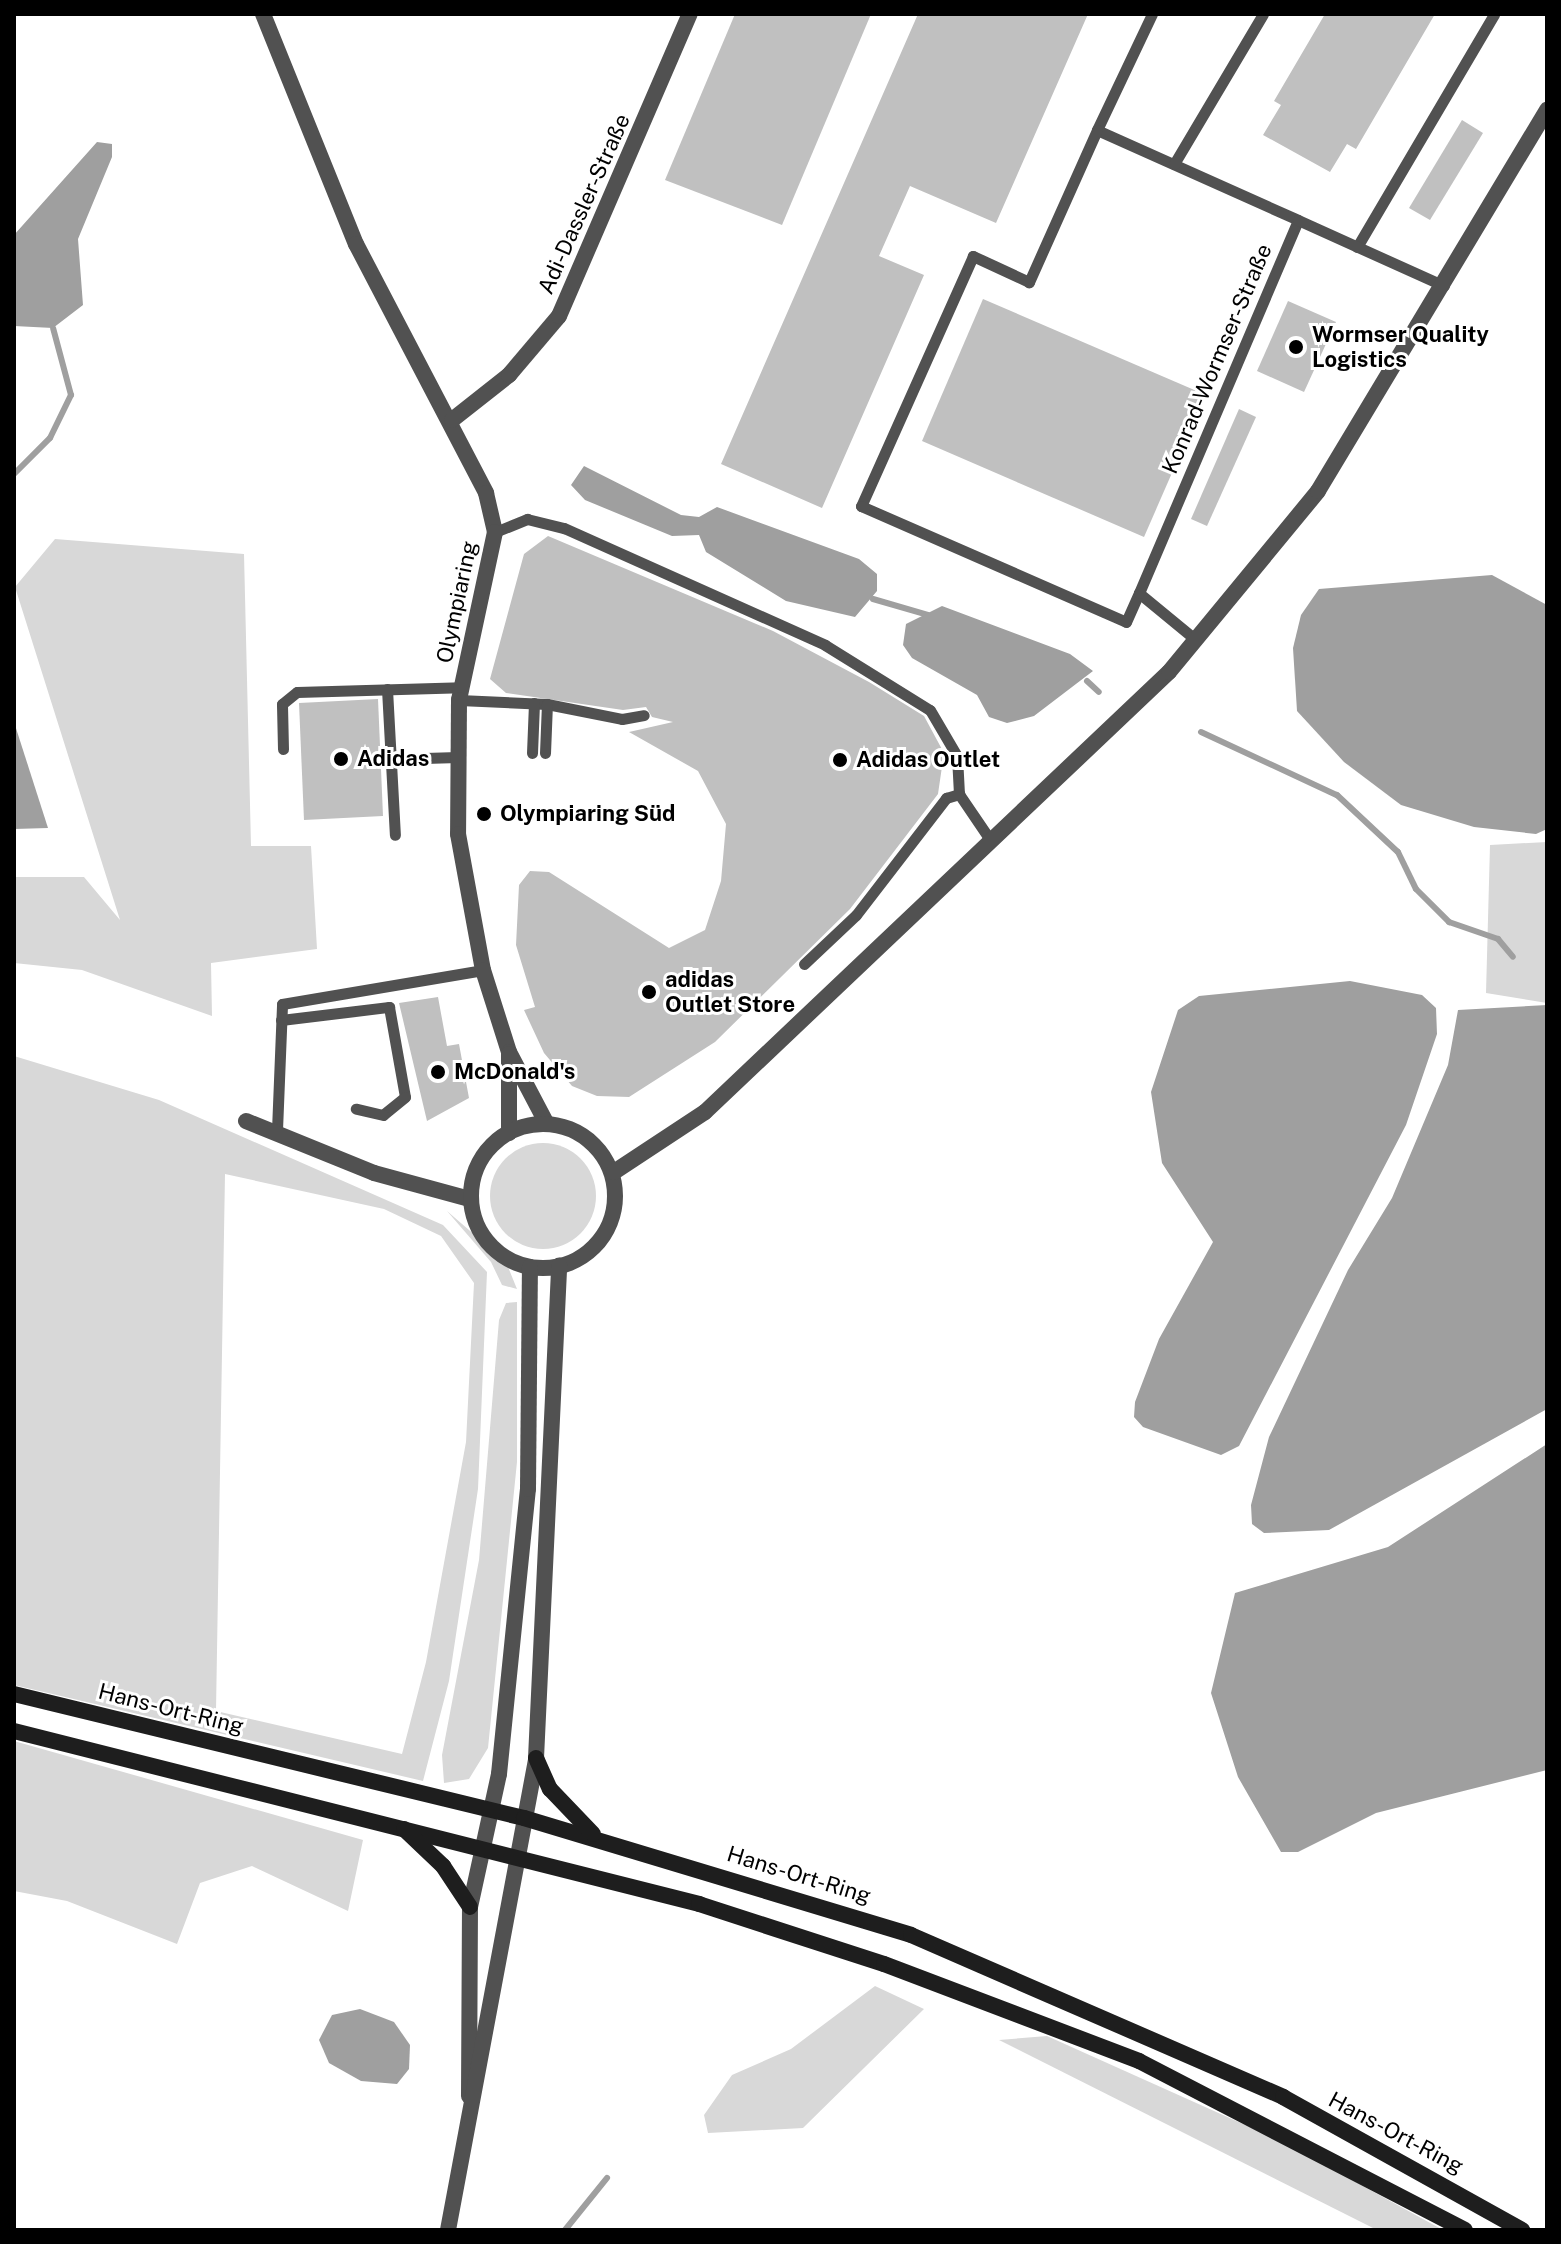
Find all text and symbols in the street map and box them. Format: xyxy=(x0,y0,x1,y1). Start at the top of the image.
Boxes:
street label: Adi-Dassler-Straße xyxy=(532,110,636,298)
street label: Konrad-Wormser-Straße xyxy=(1157,240,1277,478)
place label: Wormser Quality Logistics xyxy=(1312,321,1489,372)
marker: Wormser Quality Logistics xyxy=(1287,338,1305,356)
street label: Olympiaring xyxy=(431,538,483,666)
place label: Adidas xyxy=(357,746,429,772)
place label: Adidas Outlet xyxy=(856,747,1000,773)
marker: Adidas xyxy=(332,750,350,768)
marker: Adidas Outlet xyxy=(831,751,849,769)
place label: Olympiaring Süd xyxy=(500,801,675,827)
marker: Olympiaring Süd xyxy=(475,805,493,823)
place label: adidas Outlet Store xyxy=(665,966,795,1018)
marker: adidas Outlet Store xyxy=(640,983,658,1001)
place label: McDonald's xyxy=(454,1059,575,1085)
marker: McDonald's xyxy=(429,1063,447,1081)
street label: Hans-Ort-Ring xyxy=(95,1678,247,1740)
street label: Hans-Ort-Ring xyxy=(724,1841,874,1909)
street label: Hans-Ort-Ring xyxy=(1324,2086,1468,2180)

